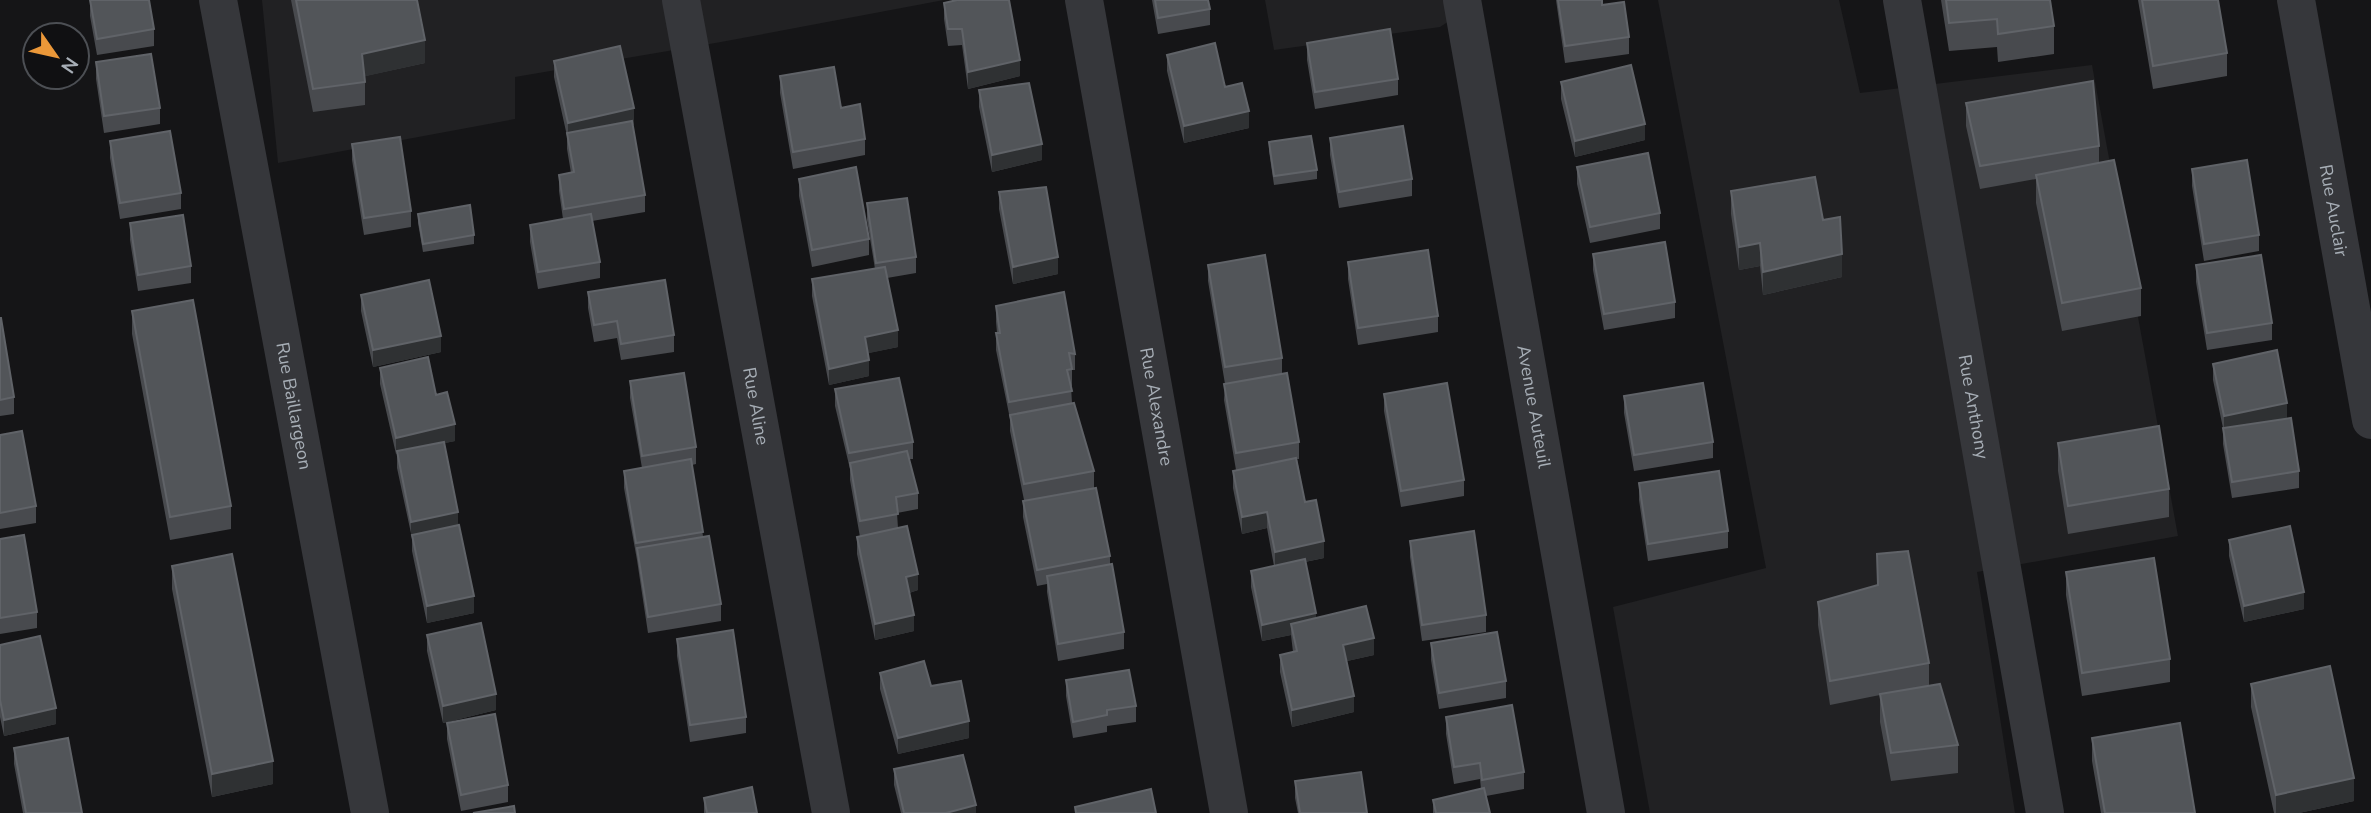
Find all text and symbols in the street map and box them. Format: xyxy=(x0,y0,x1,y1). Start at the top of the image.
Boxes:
north arrow xyxy=(21,21,91,91)
text: N xyxy=(55,52,84,78)
street label: Rue Auclair xyxy=(2314,163,2354,259)
street label: Rue Baillargeon xyxy=(270,340,318,472)
street label: Avenue Auteuil xyxy=(1511,343,1557,471)
street label: Rue Alexandre xyxy=(1134,345,1179,468)
street label: Rue Anthony xyxy=(1953,353,1995,462)
street label: Rue Aline xyxy=(737,365,775,447)

